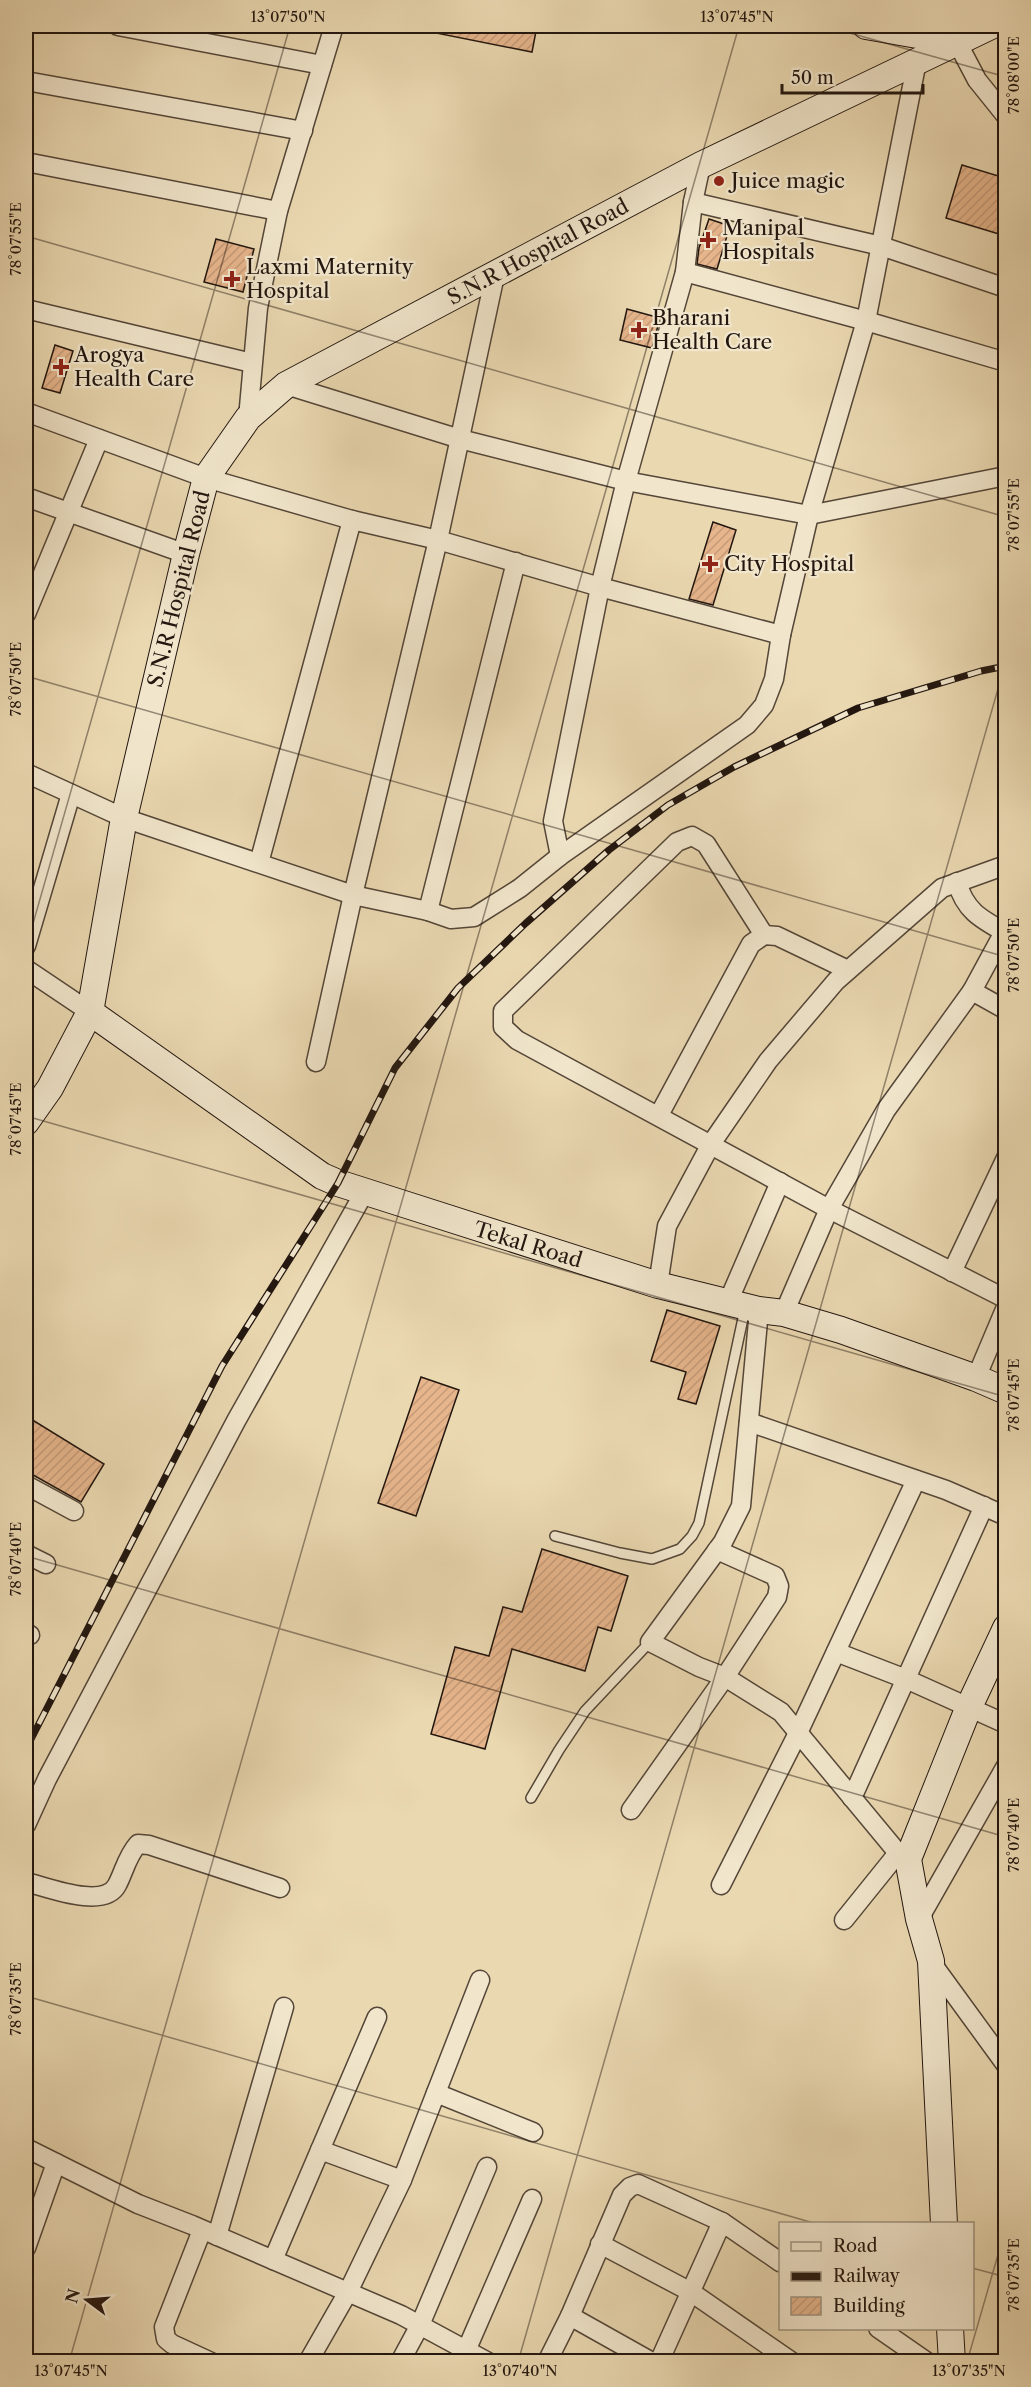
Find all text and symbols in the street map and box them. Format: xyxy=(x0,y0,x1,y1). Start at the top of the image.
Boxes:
text: 13°07'50"N xyxy=(250,7,326,26)
text: 13°07'45"N xyxy=(700,7,774,26)
text: 78°08'00"E xyxy=(1004,36,1023,114)
scale bar xyxy=(782,57,923,95)
text: 50 m xyxy=(791,67,834,89)
place label: Juice magic xyxy=(728,168,845,193)
marker: Juice magic xyxy=(712,174,726,188)
street label: S.N.R Hospital Road xyxy=(443,193,633,310)
text: 78°07'55"E xyxy=(6,202,25,276)
place label: Manipal Hospitals xyxy=(722,215,815,264)
marker: Manipal Hospitals xyxy=(699,231,717,249)
place label: Laxmi Maternity Hospital xyxy=(246,254,414,303)
marker: Laxmi Maternity Hospital xyxy=(223,270,241,288)
place label: Bharani Health Care xyxy=(652,305,772,354)
marker: Bharani Health Care xyxy=(630,321,648,339)
place label: Arogya Health Care xyxy=(73,342,194,391)
marker: Arogya Health Care xyxy=(52,358,70,376)
text: 78°07'55"E xyxy=(1004,478,1023,552)
street label: S.N.R Hospital Road xyxy=(142,488,215,690)
place label: City Hospital xyxy=(724,551,854,576)
marker: City Hospital xyxy=(701,555,719,573)
text: 78°07'50"E xyxy=(6,642,25,716)
text: 78°07'50"E xyxy=(1004,918,1023,992)
text: 78°07'45"E xyxy=(6,1082,25,1156)
street label: Tekal Road xyxy=(471,1216,586,1273)
text: 78°07'45"E xyxy=(1004,1358,1023,1432)
text: 78°07'40"E xyxy=(6,1522,25,1596)
text: 78°07'40"E xyxy=(1004,1798,1023,1872)
text: 78°07'35"E xyxy=(6,1962,25,2036)
legend xyxy=(779,2222,974,2330)
text: Road xyxy=(833,2235,878,2257)
text: 78°07'35"E xyxy=(1004,2238,1023,2312)
text: Railway xyxy=(833,2265,901,2287)
north arrow xyxy=(57,2270,117,2330)
text: N xyxy=(61,2286,84,2305)
text: Building xyxy=(833,2295,905,2317)
text: 13°07'45"N xyxy=(34,2361,108,2380)
text: 13°07'40"N xyxy=(482,2361,558,2380)
text: 13°07'35"N xyxy=(932,2361,1006,2380)

